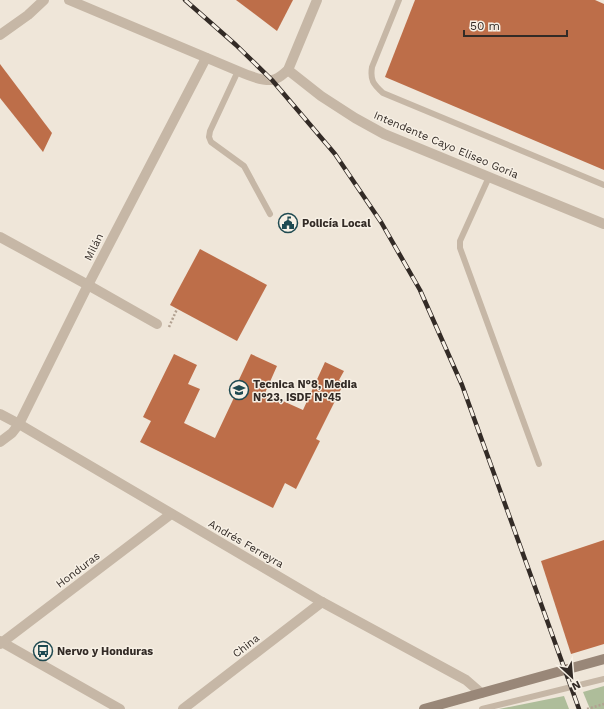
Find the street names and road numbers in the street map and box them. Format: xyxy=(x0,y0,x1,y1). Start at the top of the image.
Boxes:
street label: Intendente Cayo Eliseo Goria xyxy=(372,109,520,181)
street label: Milán xyxy=(82,231,106,263)
street label: Andrés Ferreyra xyxy=(206,517,286,571)
street label: Honduras xyxy=(54,549,103,591)
street label: China xyxy=(230,632,262,660)

